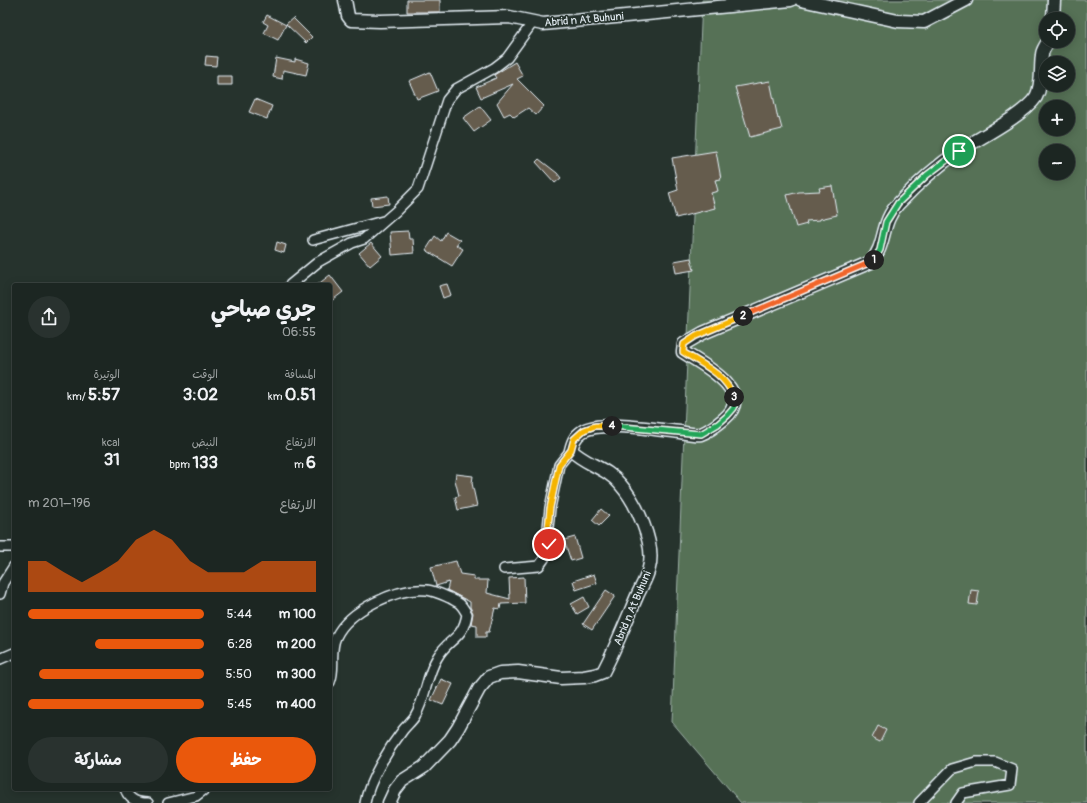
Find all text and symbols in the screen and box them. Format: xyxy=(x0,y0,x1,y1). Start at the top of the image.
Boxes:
street label: Abrid n At Buhuni xyxy=(544,10,624,29)
map controls xyxy=(1039,12,1075,180)
button: locate xyxy=(1039,12,1075,48)
button: layers xyxy=(1039,56,1075,92)
button: + xyxy=(1039,100,1075,136)
pin xyxy=(942,134,976,168)
icon: arrive xyxy=(948,140,970,162)
button: − xyxy=(1039,144,1075,180)
pin: 1 xyxy=(864,250,884,270)
text: 1 xyxy=(872,253,876,266)
text: جري صباحي xyxy=(211,295,316,323)
button: share xyxy=(28,296,70,338)
pin: 2 xyxy=(733,306,753,326)
text: 2 xyxy=(740,309,746,322)
text: 06:55 xyxy=(282,324,316,340)
text: الوتيرة xyxy=(93,368,120,381)
text: الوقت xyxy=(192,368,218,381)
text: المسافة xyxy=(285,368,316,381)
text: 5:57 xyxy=(88,384,120,405)
text: 3:02 xyxy=(183,384,218,405)
text: 0.51 xyxy=(285,384,316,405)
pin: 3 xyxy=(724,387,744,407)
text: /km xyxy=(67,390,88,403)
text: km xyxy=(268,390,285,403)
text: 3 xyxy=(731,390,737,403)
pin: 4 xyxy=(602,416,622,436)
text: 4 xyxy=(609,419,615,432)
text: kcal xyxy=(102,436,120,449)
text: النبض xyxy=(192,436,218,449)
text: الارتفاع xyxy=(285,436,316,449)
text: 31 xyxy=(104,449,120,470)
text: 133 xyxy=(192,452,218,473)
text: 6 xyxy=(306,452,316,473)
text: bpm xyxy=(170,458,192,471)
text: m xyxy=(294,458,306,471)
text: 196–201 m xyxy=(28,495,91,511)
text: الارتفاع xyxy=(280,497,316,513)
pin xyxy=(532,527,566,561)
icon: check xyxy=(538,533,560,555)
street label: Abrid n At Buhuni xyxy=(611,569,654,647)
text: 5:44 xyxy=(226,606,252,622)
text: 100 m xyxy=(279,606,316,622)
text: 6:28 xyxy=(227,636,252,652)
text: 200 m xyxy=(277,636,316,652)
text: 5:50 xyxy=(226,666,252,682)
text: 300 m xyxy=(277,666,316,682)
text: 5:45 xyxy=(227,696,252,712)
text: 400 m xyxy=(276,696,316,712)
button: مشاركة xyxy=(28,737,168,783)
button: حفظ xyxy=(176,737,316,783)

